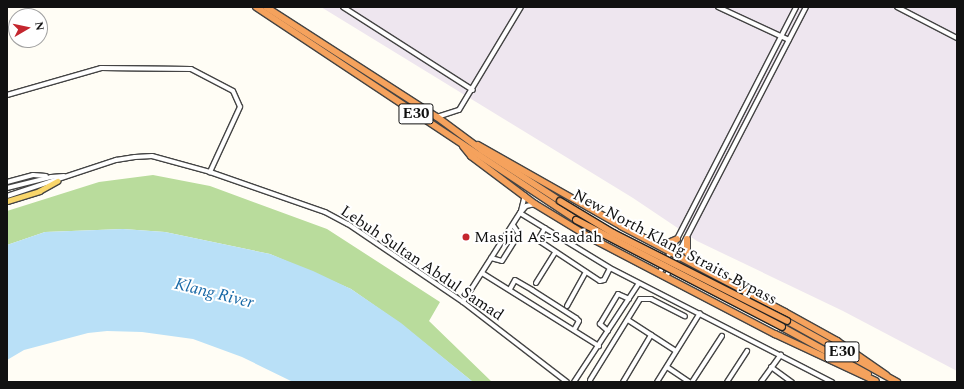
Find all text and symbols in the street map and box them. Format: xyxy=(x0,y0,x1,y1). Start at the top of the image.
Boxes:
north arrow xyxy=(8,8,48,48)
text: N xyxy=(30,20,48,32)
road number: E30 xyxy=(398,101,434,127)
street label: New North Klang Straits Bypass xyxy=(570,185,780,309)
street label: Lebuh Sultan Abdul Samad xyxy=(337,201,507,325)
place label: Masjid As-Saadah xyxy=(474,227,602,247)
marker: Masjid As-Saadah xyxy=(461,232,471,242)
water label: Klang River xyxy=(172,274,256,314)
road number: E30 xyxy=(824,339,860,365)

